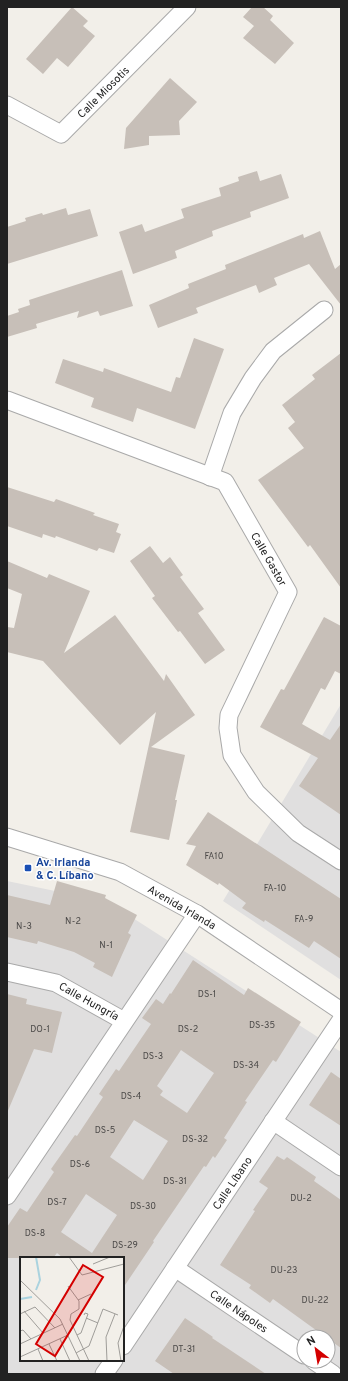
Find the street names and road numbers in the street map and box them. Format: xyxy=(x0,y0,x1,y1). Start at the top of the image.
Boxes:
street label: Calle Miosotis xyxy=(75,64,133,122)
street label: Calle Gastor xyxy=(247,530,290,590)
street label: Avenida Irlanda xyxy=(145,883,218,933)
street label: Calle Hungría xyxy=(56,980,121,1024)
street label: Calle Líbano xyxy=(210,1154,256,1213)
street label: Calle Nápoles xyxy=(207,1287,270,1336)

